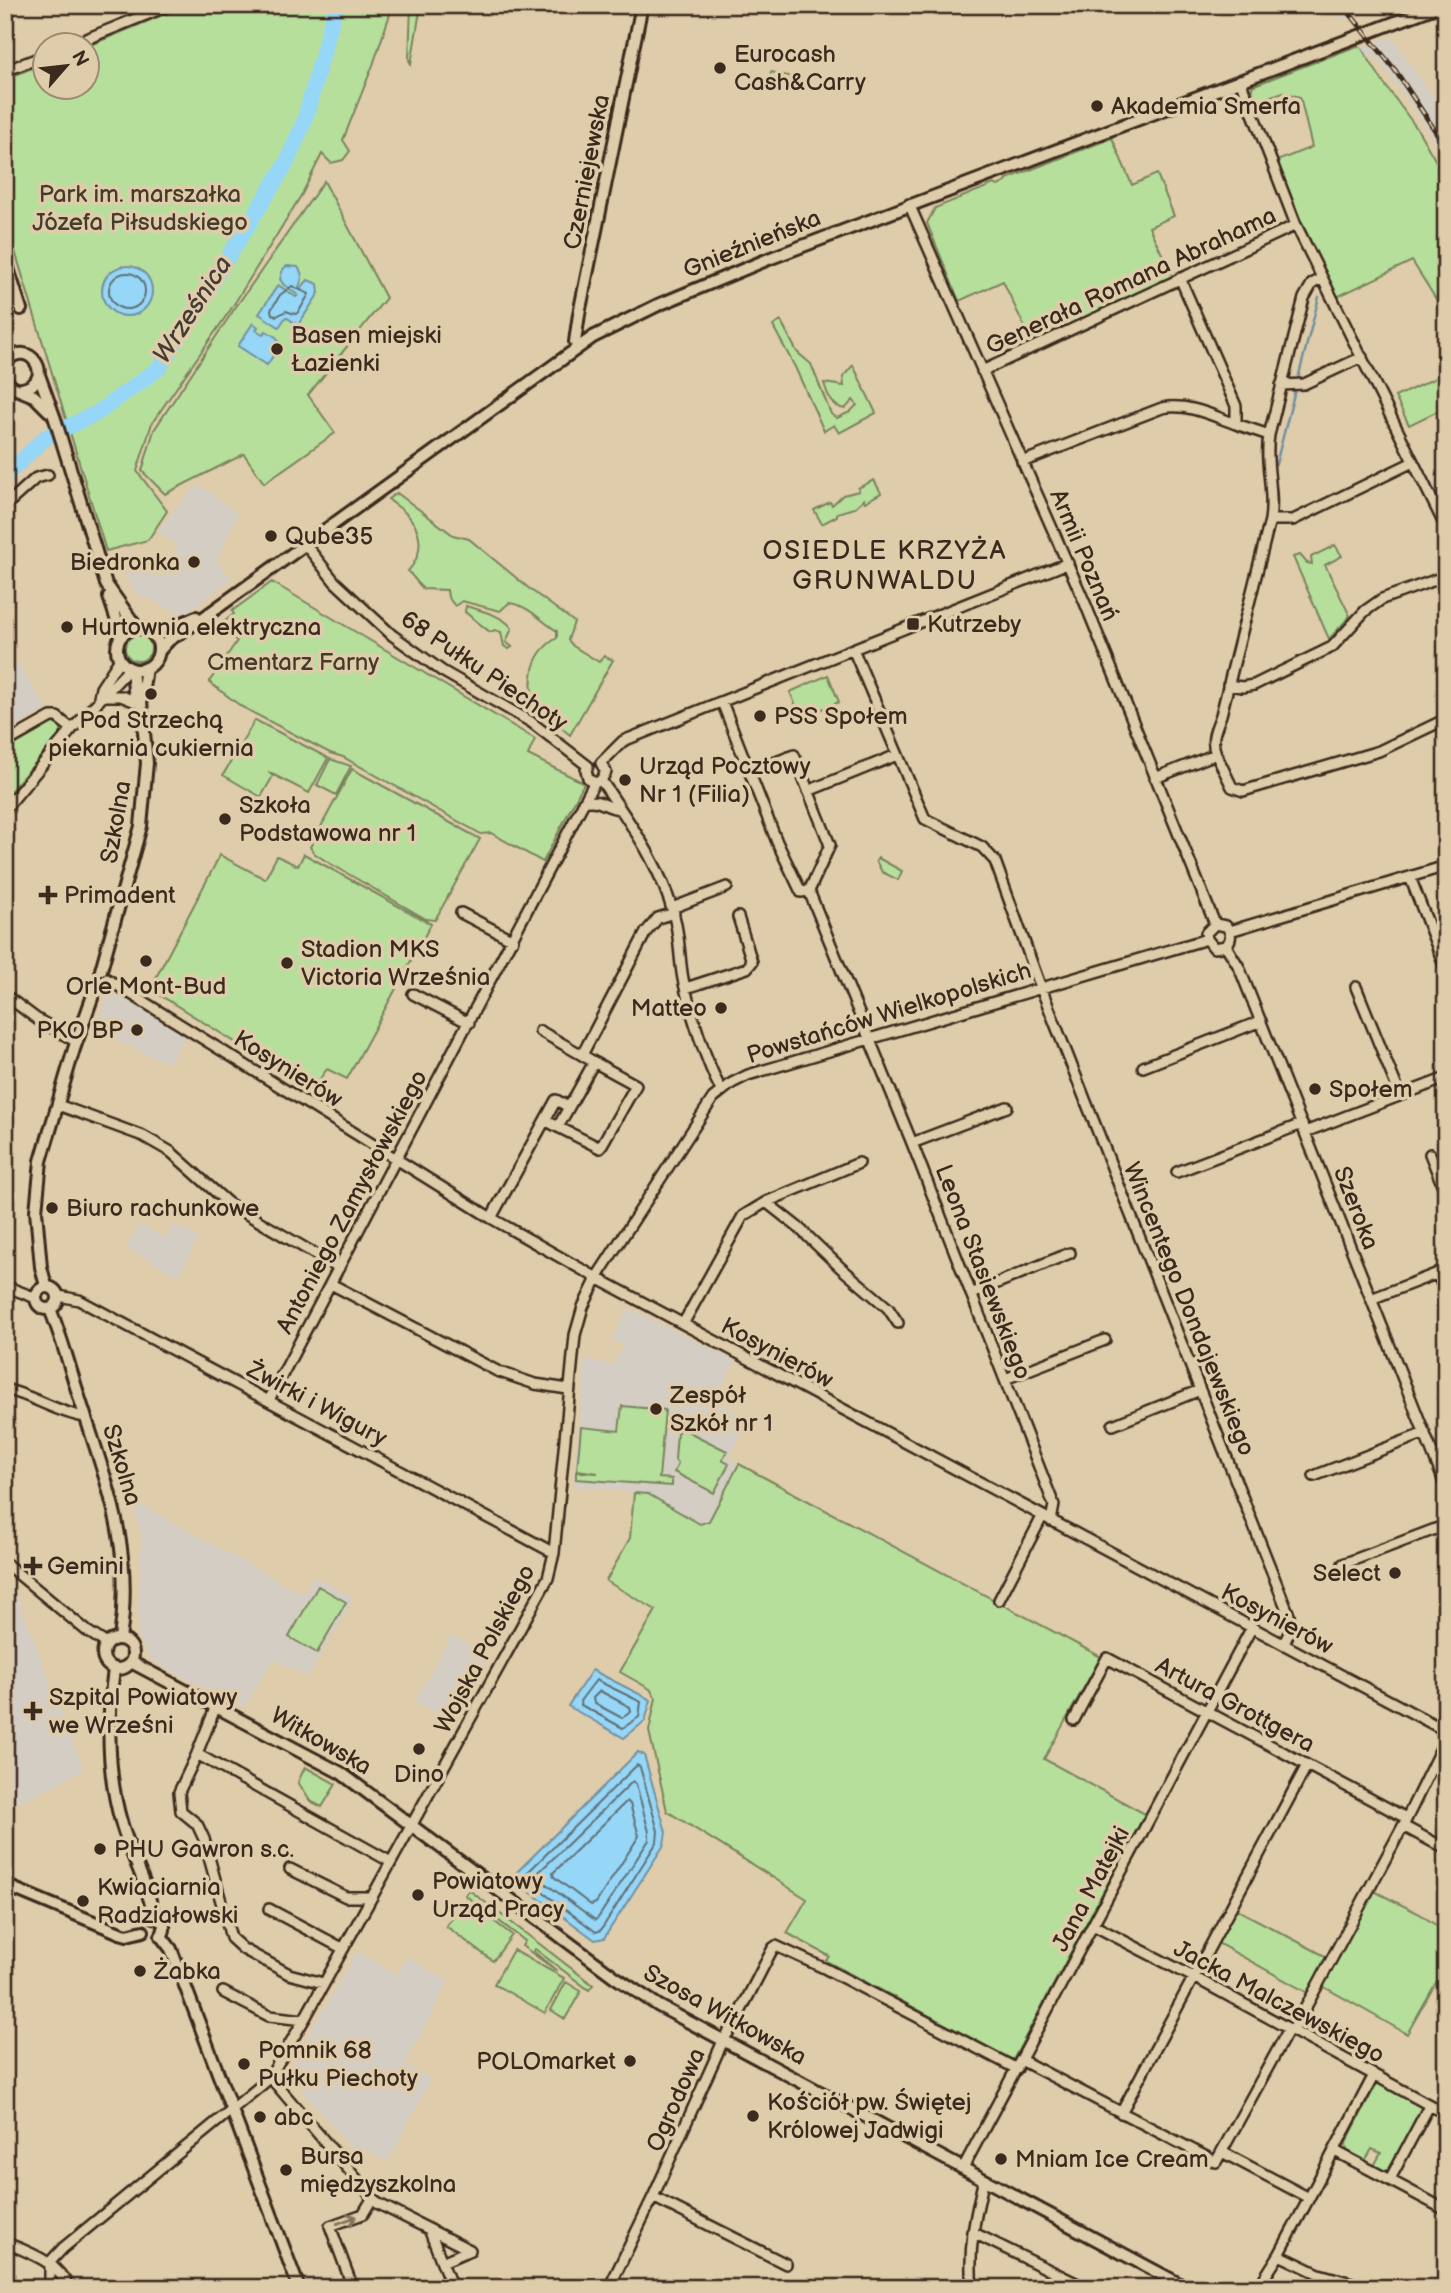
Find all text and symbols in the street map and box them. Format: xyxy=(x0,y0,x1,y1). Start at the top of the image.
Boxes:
north arrow xyxy=(32,32,102,102)
place label: Eurocash Cash&Carry xyxy=(734,40,866,97)
text: N xyxy=(66,47,93,70)
marker: Eurocash Cash&Carry xyxy=(712,60,728,76)
street label: Czerniejewska xyxy=(558,92,616,252)
place label: Akademia Smerfa xyxy=(1111,92,1301,121)
marker: Akademia Smerfa xyxy=(1089,98,1105,114)
park label: Park im. marszałka Józefa Piłsudskiego xyxy=(32,180,248,237)
street label: Generała Romana Abrahama xyxy=(981,201,1281,361)
street label: Gnieźnieńska xyxy=(679,203,825,285)
water label: Wrześnica xyxy=(147,250,239,370)
place label: Basen miejski Łazienki xyxy=(291,321,442,378)
marker: Basen miejski Łazienki xyxy=(269,341,285,357)
street label: Armii Poznań xyxy=(1043,485,1125,625)
place label: Qube35 xyxy=(285,522,373,551)
marker: Qube35 xyxy=(263,528,279,544)
district label: OSIEDLE KRZYŻA GRUNWALDU xyxy=(763,535,1007,597)
place label: Biedronka xyxy=(70,548,180,577)
marker: Biedronka xyxy=(186,554,202,570)
street label: 68 Pułku Piechoty xyxy=(395,604,573,738)
place label: Kutrzeby xyxy=(927,610,1021,639)
place label: Hurtownia elektryczna xyxy=(81,613,321,642)
marker: Kutrzeby xyxy=(905,616,921,632)
marker: Hurtownia elektryczna xyxy=(59,619,75,635)
park label: Cmentarz Farny xyxy=(207,648,379,677)
marker: Pod Strzechą piekarnia cukiernia xyxy=(143,686,159,702)
place label: PSS Społem xyxy=(774,702,908,731)
place label: Pod Strzechą piekarnia cukiernia xyxy=(48,706,254,763)
marker: PSS Społem xyxy=(752,708,768,724)
place label: Urząd Pocztowy Nr 1 (Filia) xyxy=(639,752,811,809)
marker: Urząd Pocztowy Nr 1 (Filia) xyxy=(617,772,633,788)
street label: Szkolna xyxy=(94,778,138,866)
place label: Szkoła Podstawowa nr 1 xyxy=(239,791,416,848)
marker: Szkoła Podstawowa nr 1 xyxy=(217,811,233,827)
place label: Primadent xyxy=(64,881,176,910)
marker: Primadent xyxy=(38,885,58,905)
place label: Stadion MKS Victoria Września xyxy=(301,935,490,992)
marker: Orle Mont-Bud xyxy=(138,953,154,969)
marker: Stadion MKS Victoria Września xyxy=(279,955,295,971)
street label: Powstańców Wielkopolskich xyxy=(743,956,1035,1070)
place label: Orle Mont-Bud xyxy=(66,972,226,1001)
place label: Matteo xyxy=(631,994,707,1023)
marker: Matteo xyxy=(713,1000,729,1016)
place label: PKO BP xyxy=(36,1016,123,1045)
marker: PKO BP xyxy=(129,1022,145,1038)
street label: Kosynierów xyxy=(228,1024,348,1114)
street label: Antoniego Zamysłowskiego xyxy=(270,1065,434,1339)
place label: Społem xyxy=(1329,1075,1413,1104)
marker: Społem xyxy=(1307,1081,1323,1097)
street label: Wincentego Dondajewskiego xyxy=(1117,1158,1261,1460)
street label: Leona Stasiewskiego xyxy=(929,1161,1037,1383)
street label: Szeroka xyxy=(1327,1162,1385,1254)
place label: Biuro rachunkowe xyxy=(66,1194,259,1223)
marker: Biuro rachunkowe xyxy=(44,1200,60,1216)
street label: Kosynierów xyxy=(716,1311,838,1395)
street label: Żwirki i Wigury xyxy=(241,1354,392,1453)
place label: Zespół Szkół nr 1 xyxy=(669,1381,773,1438)
marker: Zespół Szkół nr 1 xyxy=(648,1401,664,1417)
street label: Szkolna xyxy=(96,1421,148,1509)
place label: Gemini xyxy=(47,1552,124,1581)
marker: Gemini xyxy=(25,1558,41,1574)
place label: Select xyxy=(1313,1559,1382,1588)
street label: Wojska Polskiego xyxy=(428,1560,542,1738)
marker: Select xyxy=(1387,1565,1403,1581)
street label: Kosynierów xyxy=(1216,1577,1338,1661)
street label: Artura Grottgera xyxy=(1151,1651,1319,1759)
place label: Szpital Powiatowy we Wrześni xyxy=(49,1683,237,1740)
marker: Szpital Powiatowy we Wrześni xyxy=(23,1701,43,1721)
street label: Witkowska xyxy=(265,1701,377,1781)
marker: Dino xyxy=(411,1741,427,1757)
place label: Dino xyxy=(394,1760,444,1789)
street label: Jana Matejki xyxy=(1046,1821,1136,1957)
place label: PHU Gawron s.c. xyxy=(114,1835,294,1864)
marker: PHU Gawron s.c. xyxy=(92,1841,108,1857)
place label: Powiatowy Urząd Pracy xyxy=(432,1867,564,1924)
place label: Kwiaciarnia Radziałowski xyxy=(97,1873,238,1930)
marker: Powiatowy Urząd Pracy xyxy=(410,1887,426,1903)
marker: Kwiaciarnia Radziałowski xyxy=(75,1893,91,1909)
street label: Jacka Malczewskiego xyxy=(1169,1934,1389,2070)
place label: Żabka xyxy=(153,1957,221,1986)
street label: Szosa Witkowska xyxy=(638,1958,812,2072)
marker: Żabka xyxy=(132,1963,148,1979)
place label: Pomnik 68 Pułku Piechoty xyxy=(258,2036,418,2093)
street label: Ogrodowa xyxy=(640,2044,712,2156)
place label: POLOmarket xyxy=(476,2047,617,2076)
marker: POLOmarket xyxy=(622,2053,638,2069)
marker: Pomnik 68 Pułku Piechoty xyxy=(236,2056,252,2072)
place label: Kościół pw. Świętej Królowej Jadwigi xyxy=(767,2087,971,2145)
place label: abc xyxy=(274,2103,314,2132)
marker: Kościół pw. Świętej Królowej Jadwigi xyxy=(745,2108,761,2124)
marker: abc xyxy=(252,2109,268,2125)
place label: Bursa międzyszkolna xyxy=(300,2142,456,2199)
place label: Mniam Ice Cream xyxy=(1015,2145,1209,2174)
marker: Mniam Ice Cream xyxy=(993,2151,1009,2167)
marker: Bursa międzyszkolna xyxy=(278,2162,294,2178)
one-way arrow xyxy=(335,2213,357,2225)

